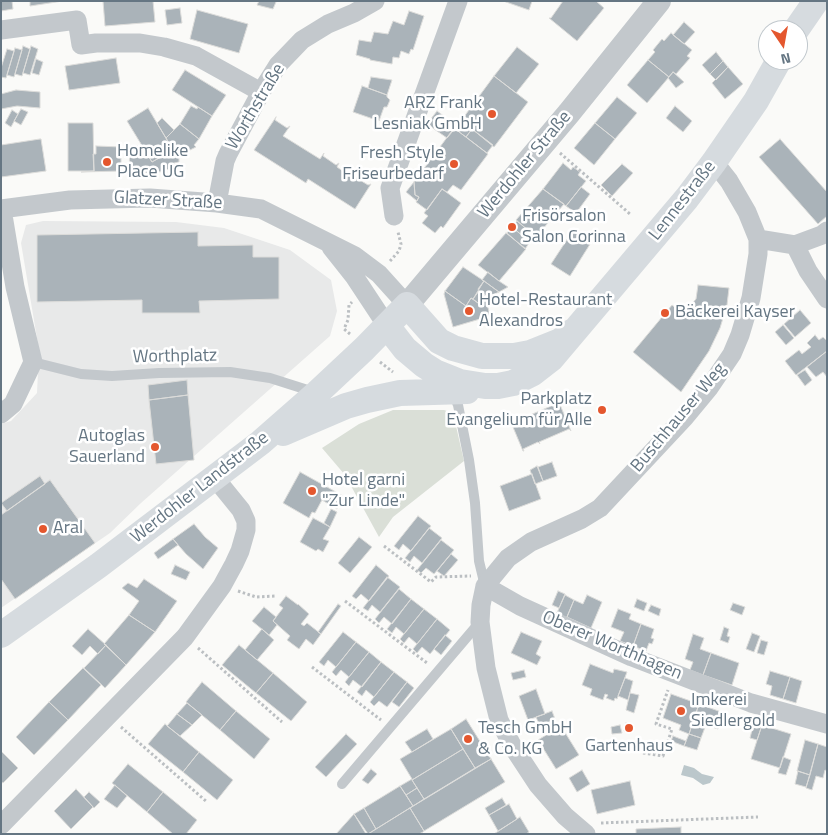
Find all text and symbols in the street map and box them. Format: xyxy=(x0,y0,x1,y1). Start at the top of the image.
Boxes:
north arrow xyxy=(758,20,808,70)
text: N xyxy=(779,48,793,70)
street label: Worthstraße xyxy=(222,60,290,154)
place label: ARZ Frank Lesniak GmbH xyxy=(373,93,482,136)
street label: Werdohler Straße xyxy=(474,107,576,223)
marker: ARZ Frank Lesniak GmbH xyxy=(486,108,498,120)
place label: Homelike Place UG xyxy=(117,141,188,183)
place label: Fresh Style Friseurbedarf xyxy=(342,143,444,186)
marker: Homelike Place UG xyxy=(101,156,113,168)
street label: Lennestraße xyxy=(645,157,721,245)
marker: Fresh Style Friseurbedarf xyxy=(448,158,460,170)
street label: Glatzer Straße xyxy=(113,187,223,215)
place label: Frisörsalon Salon Corinna xyxy=(522,206,626,248)
marker: Frisörsalon Salon Corinna xyxy=(506,221,518,233)
place label: Hotel-Restaurant Alexandros xyxy=(479,290,612,332)
place label: Bäckerei Kayser xyxy=(675,302,795,324)
marker: Hotel-Restaurant Alexandros xyxy=(463,305,475,317)
marker: Bäckerei Kayser xyxy=(659,307,671,319)
street label: Worthplatz xyxy=(133,345,217,369)
street label: Buschhauser Weg xyxy=(627,359,731,477)
place label: Parkplatz Evangelium für Alle xyxy=(446,389,592,432)
marker: Parkplatz Evangelium für Alle xyxy=(596,404,608,416)
place label: Autoglas Sauerland xyxy=(69,426,145,468)
street label: Werdohler Landstraße xyxy=(127,427,273,549)
marker: Autoglas Sauerland xyxy=(149,441,161,453)
place label: Hotel garni "Zur Linde" xyxy=(322,470,405,512)
marker: Hotel garni "Zur Linde" xyxy=(306,485,318,497)
place label: Aral xyxy=(53,518,83,540)
marker: Aral xyxy=(37,523,49,535)
street label: Oberer Worthhagen xyxy=(539,607,685,685)
place label: Imkerei Siedlergold xyxy=(691,690,775,732)
marker: Imkerei Siedlergold xyxy=(675,705,687,717)
place label: Tesch GmbH & Co. KG xyxy=(478,718,572,761)
marker: Gartenhaus xyxy=(623,722,635,734)
marker: Tesch GmbH & Co. KG xyxy=(462,733,474,745)
place label: Gartenhaus xyxy=(585,736,673,758)

